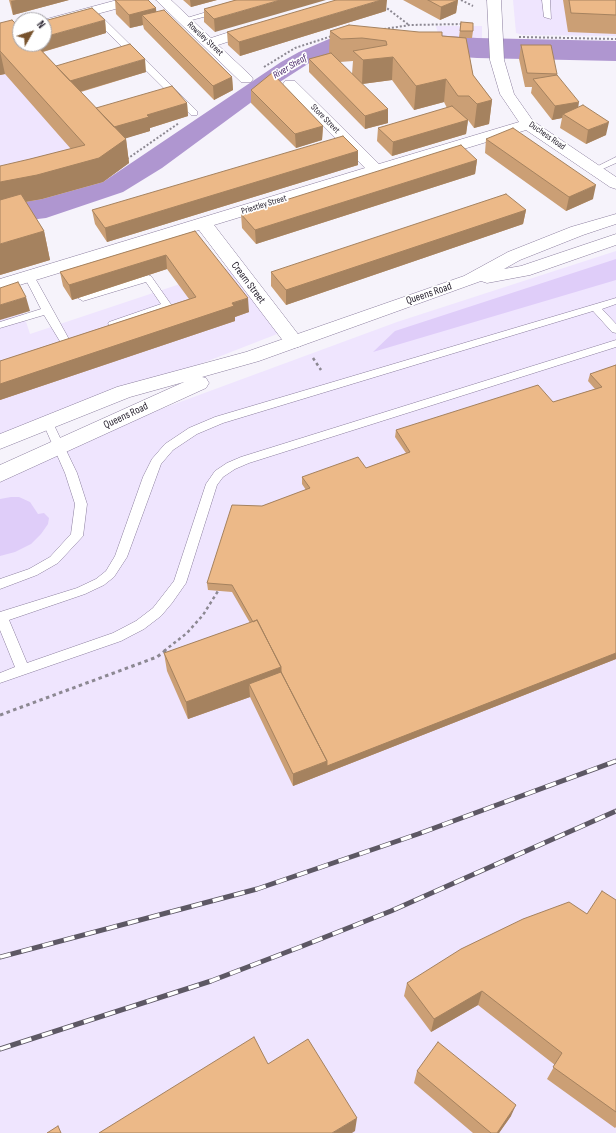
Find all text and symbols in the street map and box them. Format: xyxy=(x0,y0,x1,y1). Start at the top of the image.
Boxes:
north arrow xyxy=(12,12,52,52)
text: N xyxy=(34,18,48,31)
street label: Rowsley Street xyxy=(185,20,225,58)
water label: River Sheaf xyxy=(271,52,309,82)
street label: Store Street xyxy=(308,102,342,136)
street label: Duchess Road xyxy=(527,120,567,152)
street label: Priestley Street xyxy=(240,193,288,217)
street label: Cream Street xyxy=(228,259,268,307)
street label: Queens Road xyxy=(404,280,454,308)
street label: Queens Road xyxy=(102,400,150,432)

